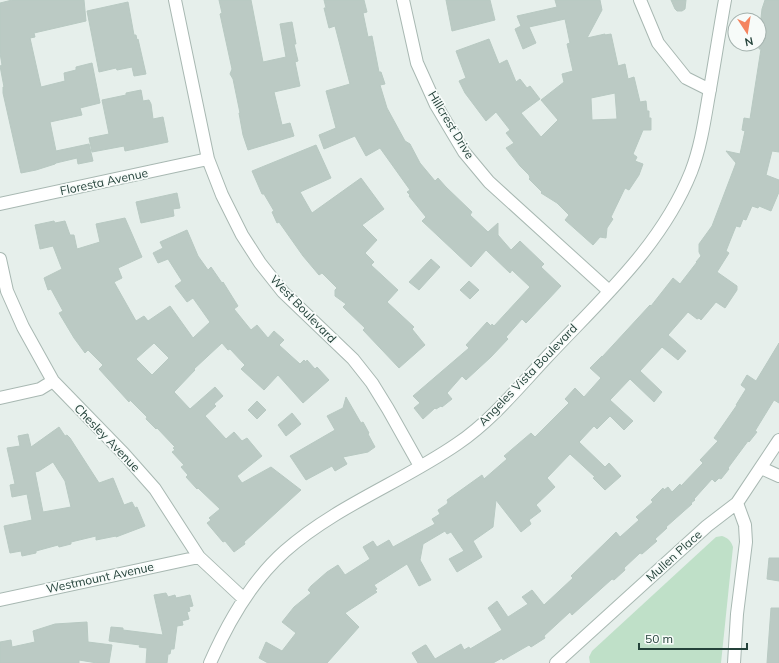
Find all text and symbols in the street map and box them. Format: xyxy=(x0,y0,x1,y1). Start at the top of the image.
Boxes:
north arrow xyxy=(727,12,767,52)
text: N xyxy=(744,34,755,49)
street label: Hillcrest Drive xyxy=(425,88,478,161)
street label: Floresta Avenue xyxy=(59,165,149,198)
street label: West Boulevard xyxy=(267,272,340,346)
street label: Angeles Vista Boulevard xyxy=(475,321,580,429)
street label: Chesley Avenue xyxy=(71,401,143,475)
street label: Mullen Place xyxy=(643,527,705,585)
street label: Westmount Avenue xyxy=(45,559,155,596)
scale bar xyxy=(639,625,747,651)
text: 50 m xyxy=(645,631,673,646)

